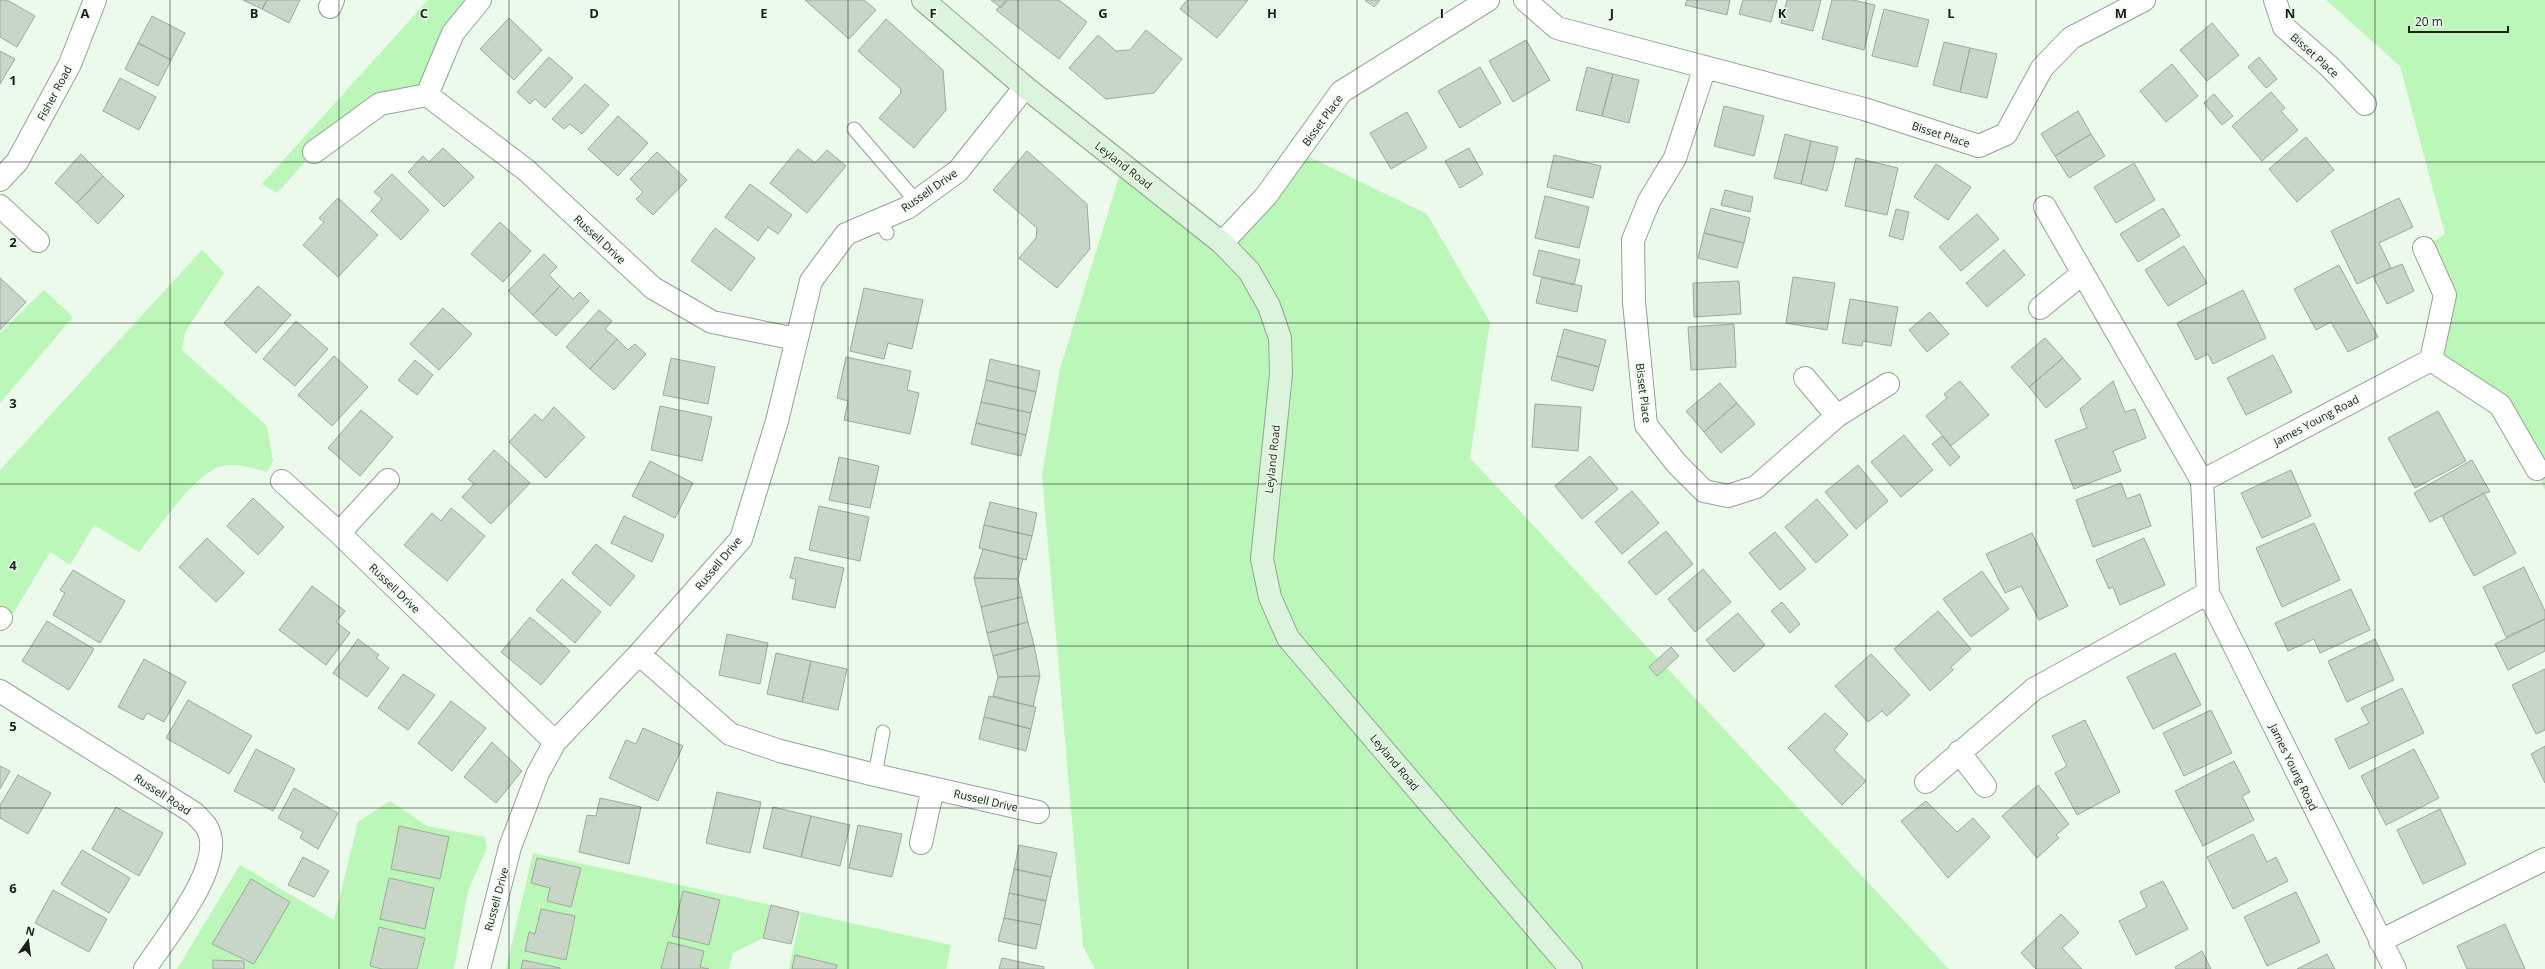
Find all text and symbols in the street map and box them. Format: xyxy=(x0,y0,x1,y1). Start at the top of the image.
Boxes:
text: A xyxy=(81,4,90,22)
text: B xyxy=(250,4,259,22)
text: C xyxy=(420,4,428,22)
text: D xyxy=(589,4,599,22)
text: E xyxy=(760,4,768,22)
text: F xyxy=(929,4,937,22)
text: G xyxy=(1098,4,1108,22)
text: H xyxy=(1267,4,1277,22)
text: I xyxy=(1440,4,1444,22)
text: J xyxy=(1609,4,1614,22)
text: K xyxy=(1778,4,1787,22)
text: L xyxy=(1947,4,1955,22)
text: M xyxy=(2115,4,2127,22)
text: N xyxy=(2285,4,2295,22)
scale bar xyxy=(2409,8,2508,34)
text: 20 m xyxy=(2415,13,2443,30)
street label: Bisset Place xyxy=(2288,29,2342,81)
street label: Fisher Road xyxy=(33,63,75,123)
text: 1 xyxy=(9,71,17,89)
street label: Bisset Place xyxy=(1298,91,1346,149)
street label: Bisset Place xyxy=(1910,118,1972,150)
street label: Leyland Road xyxy=(1092,138,1156,192)
street label: Russell Drive xyxy=(898,165,960,215)
street label: Russell Drive xyxy=(571,211,629,267)
text: 2 xyxy=(9,233,17,251)
street label: Bisset Place xyxy=(1633,362,1655,424)
street label: James Young Road xyxy=(2270,391,2361,449)
text: 3 xyxy=(9,394,17,412)
street label: Leyland Road xyxy=(1261,424,1283,494)
street label: Russell Drive xyxy=(691,533,745,593)
text: 4 xyxy=(9,556,17,574)
street label: Russell Drive xyxy=(366,560,424,616)
text: 5 xyxy=(9,717,17,735)
street label: James Young Road xyxy=(2266,720,2322,813)
street label: Leyland Road xyxy=(1367,731,1423,793)
street label: Russell Road xyxy=(132,770,194,818)
street label: Russell Drive xyxy=(952,785,1020,815)
street label: Russell Drive xyxy=(480,865,512,933)
text: 6 xyxy=(9,879,17,897)
north arrow xyxy=(8,921,48,961)
text: N xyxy=(24,922,37,939)

